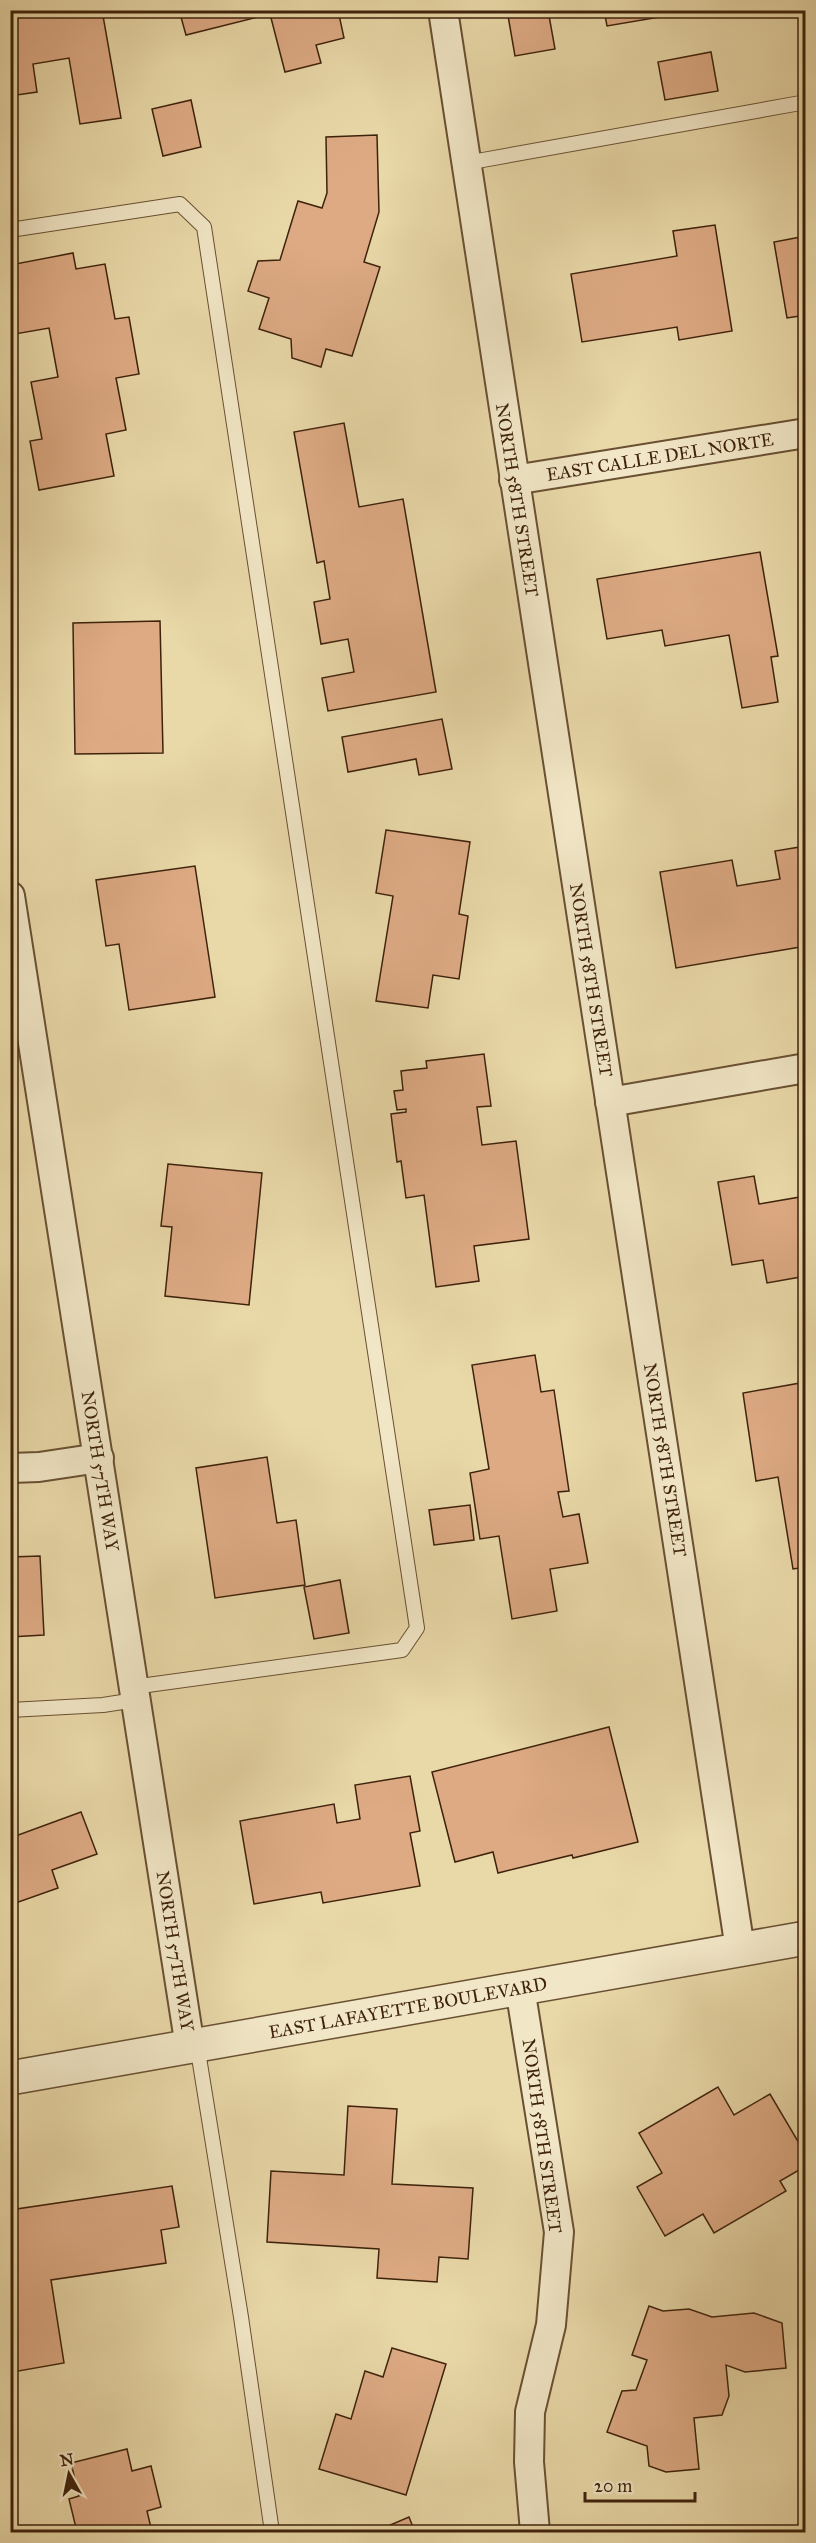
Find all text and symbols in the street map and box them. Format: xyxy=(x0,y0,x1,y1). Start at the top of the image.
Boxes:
street label: NORTH 58TH STREET xyxy=(491,401,543,599)
street label: EAST CALLE DEL NORTE xyxy=(545,428,775,486)
street label: NORTH 58TH STREET xyxy=(565,881,617,1079)
street label: NORTH 58TH STREET xyxy=(639,1361,691,1559)
street label: NORTH 57TH WAY xyxy=(76,1389,124,1553)
street label: NORTH 57TH WAY xyxy=(151,1869,199,2033)
street label: EAST LAFAYETTE BOULEVARD xyxy=(267,1973,549,2043)
street label: NORTH 58TH STREET xyxy=(517,2037,567,2235)
north arrow xyxy=(39,2444,99,2504)
text: N xyxy=(59,2449,75,2470)
scale bar xyxy=(585,2465,694,2503)
text: 20 m xyxy=(594,2475,632,2497)

